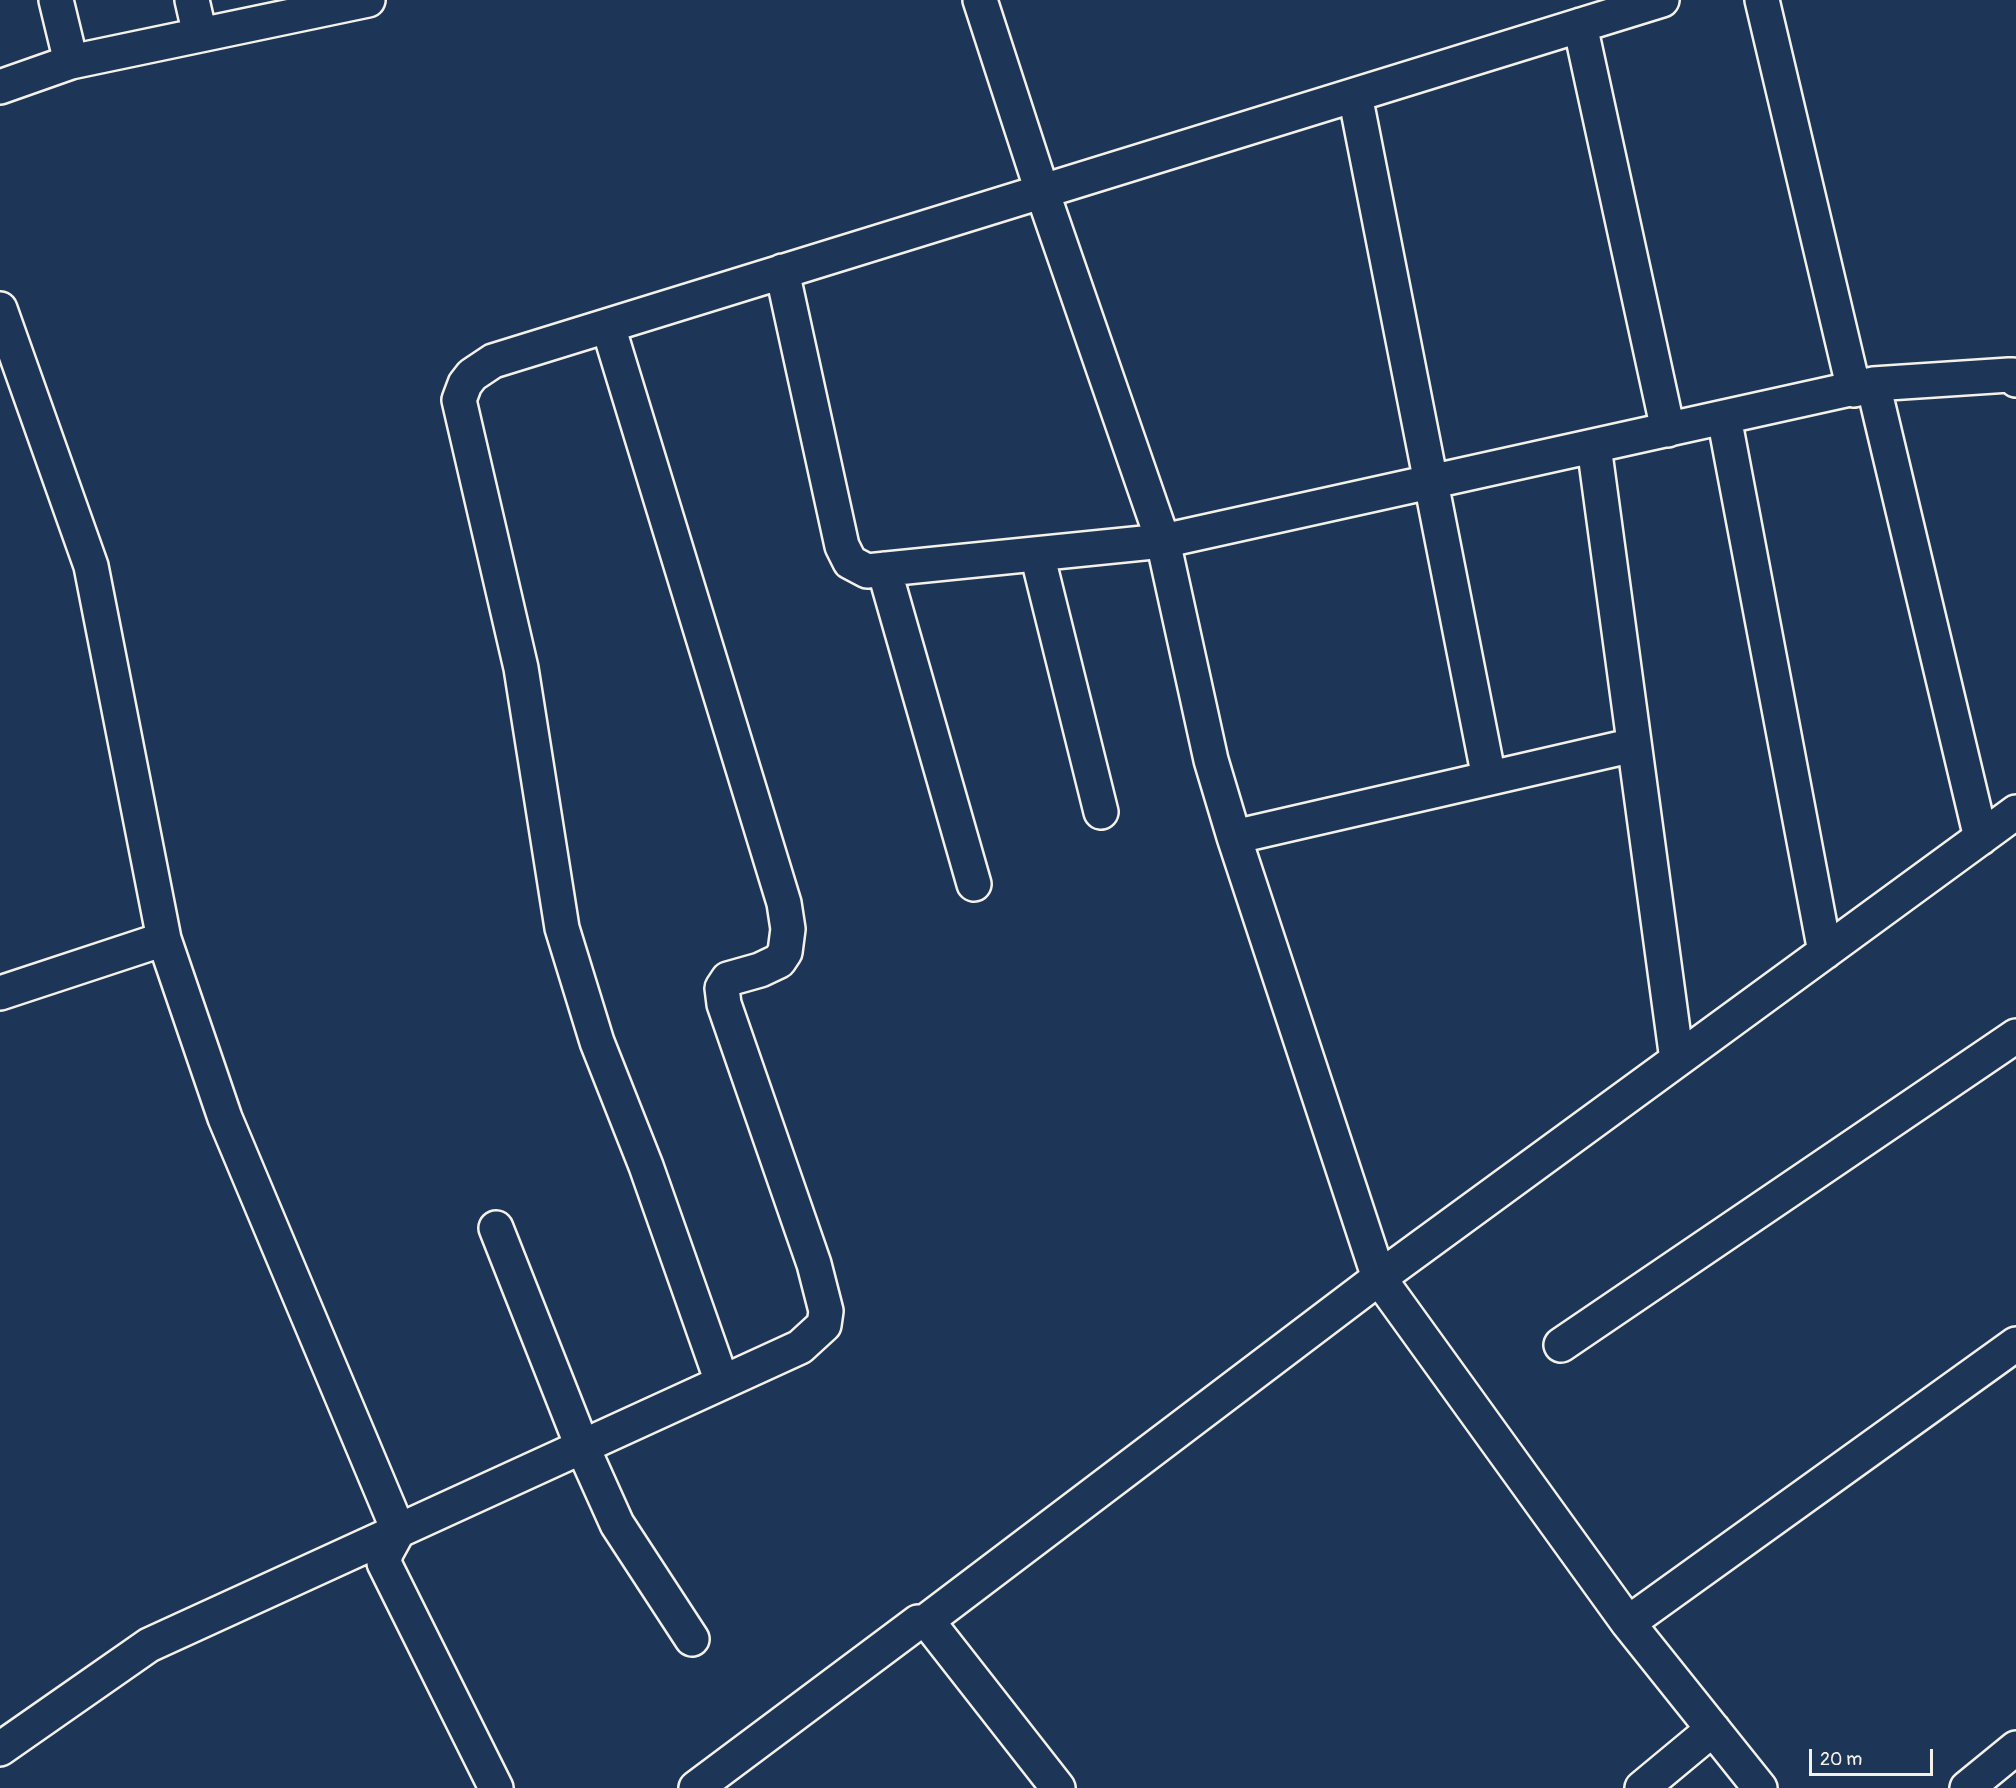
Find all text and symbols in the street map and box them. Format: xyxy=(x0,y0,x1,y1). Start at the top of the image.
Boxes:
scale bar xyxy=(1812,1737,1936,1775)
text: 20 m xyxy=(1820,1748,1862,1771)

